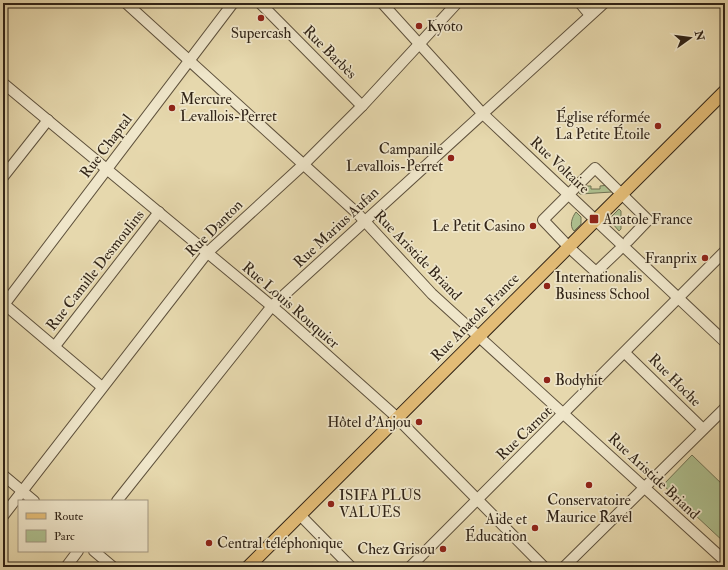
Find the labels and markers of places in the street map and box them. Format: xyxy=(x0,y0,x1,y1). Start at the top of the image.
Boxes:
marker: Supercash xyxy=(256,13,266,23)
place label: Kyoto xyxy=(427,17,463,36)
marker: Kyoto xyxy=(414,21,424,31)
place label: Supercash xyxy=(231,24,291,44)
place label: Mercure Levallois-Perret xyxy=(180,90,277,126)
marker: Mercure Levallois-Perret xyxy=(167,103,177,113)
place label: Église réformée La Petite Étoile xyxy=(555,106,650,144)
marker: Église réformée La Petite Étoile xyxy=(653,121,663,131)
place label: Campanile Levallois-Perret xyxy=(346,140,443,176)
marker: Campanile Levallois-Perret xyxy=(446,153,456,163)
place label: Anatole France xyxy=(602,210,692,229)
marker: Anatole France xyxy=(588,213,600,225)
place label: Le Petit Casino xyxy=(432,217,525,236)
marker: Le Petit Casino xyxy=(528,221,538,231)
place label: Franprix xyxy=(645,249,697,269)
marker: Franprix xyxy=(700,253,710,263)
place label: Internationalis Business School xyxy=(555,268,650,304)
marker: Internationalis Business School xyxy=(542,281,552,291)
place label: Bodyhit xyxy=(555,371,603,390)
marker: Bodyhit xyxy=(542,375,552,385)
place label: Hôtel d'Anjou xyxy=(327,413,411,432)
marker: Hôtel d'Anjou xyxy=(414,417,424,427)
marker: Conservatoire Maurice Ravel xyxy=(584,480,594,490)
place label: ISIFA PLUS VALUES xyxy=(339,486,421,522)
place label: Conservatoire Maurice Ravel xyxy=(546,491,632,527)
marker: ISIFA PLUS VALUES xyxy=(326,499,336,509)
place label: Aide et Éducation xyxy=(465,510,527,546)
marker: Aide et Éducation xyxy=(530,523,540,533)
place label: Central téléphonique xyxy=(217,534,343,554)
marker: Central téléphonique xyxy=(204,538,214,548)
place label: Chez Grisou xyxy=(357,540,435,559)
marker: Chez Grisou xyxy=(438,544,448,554)

